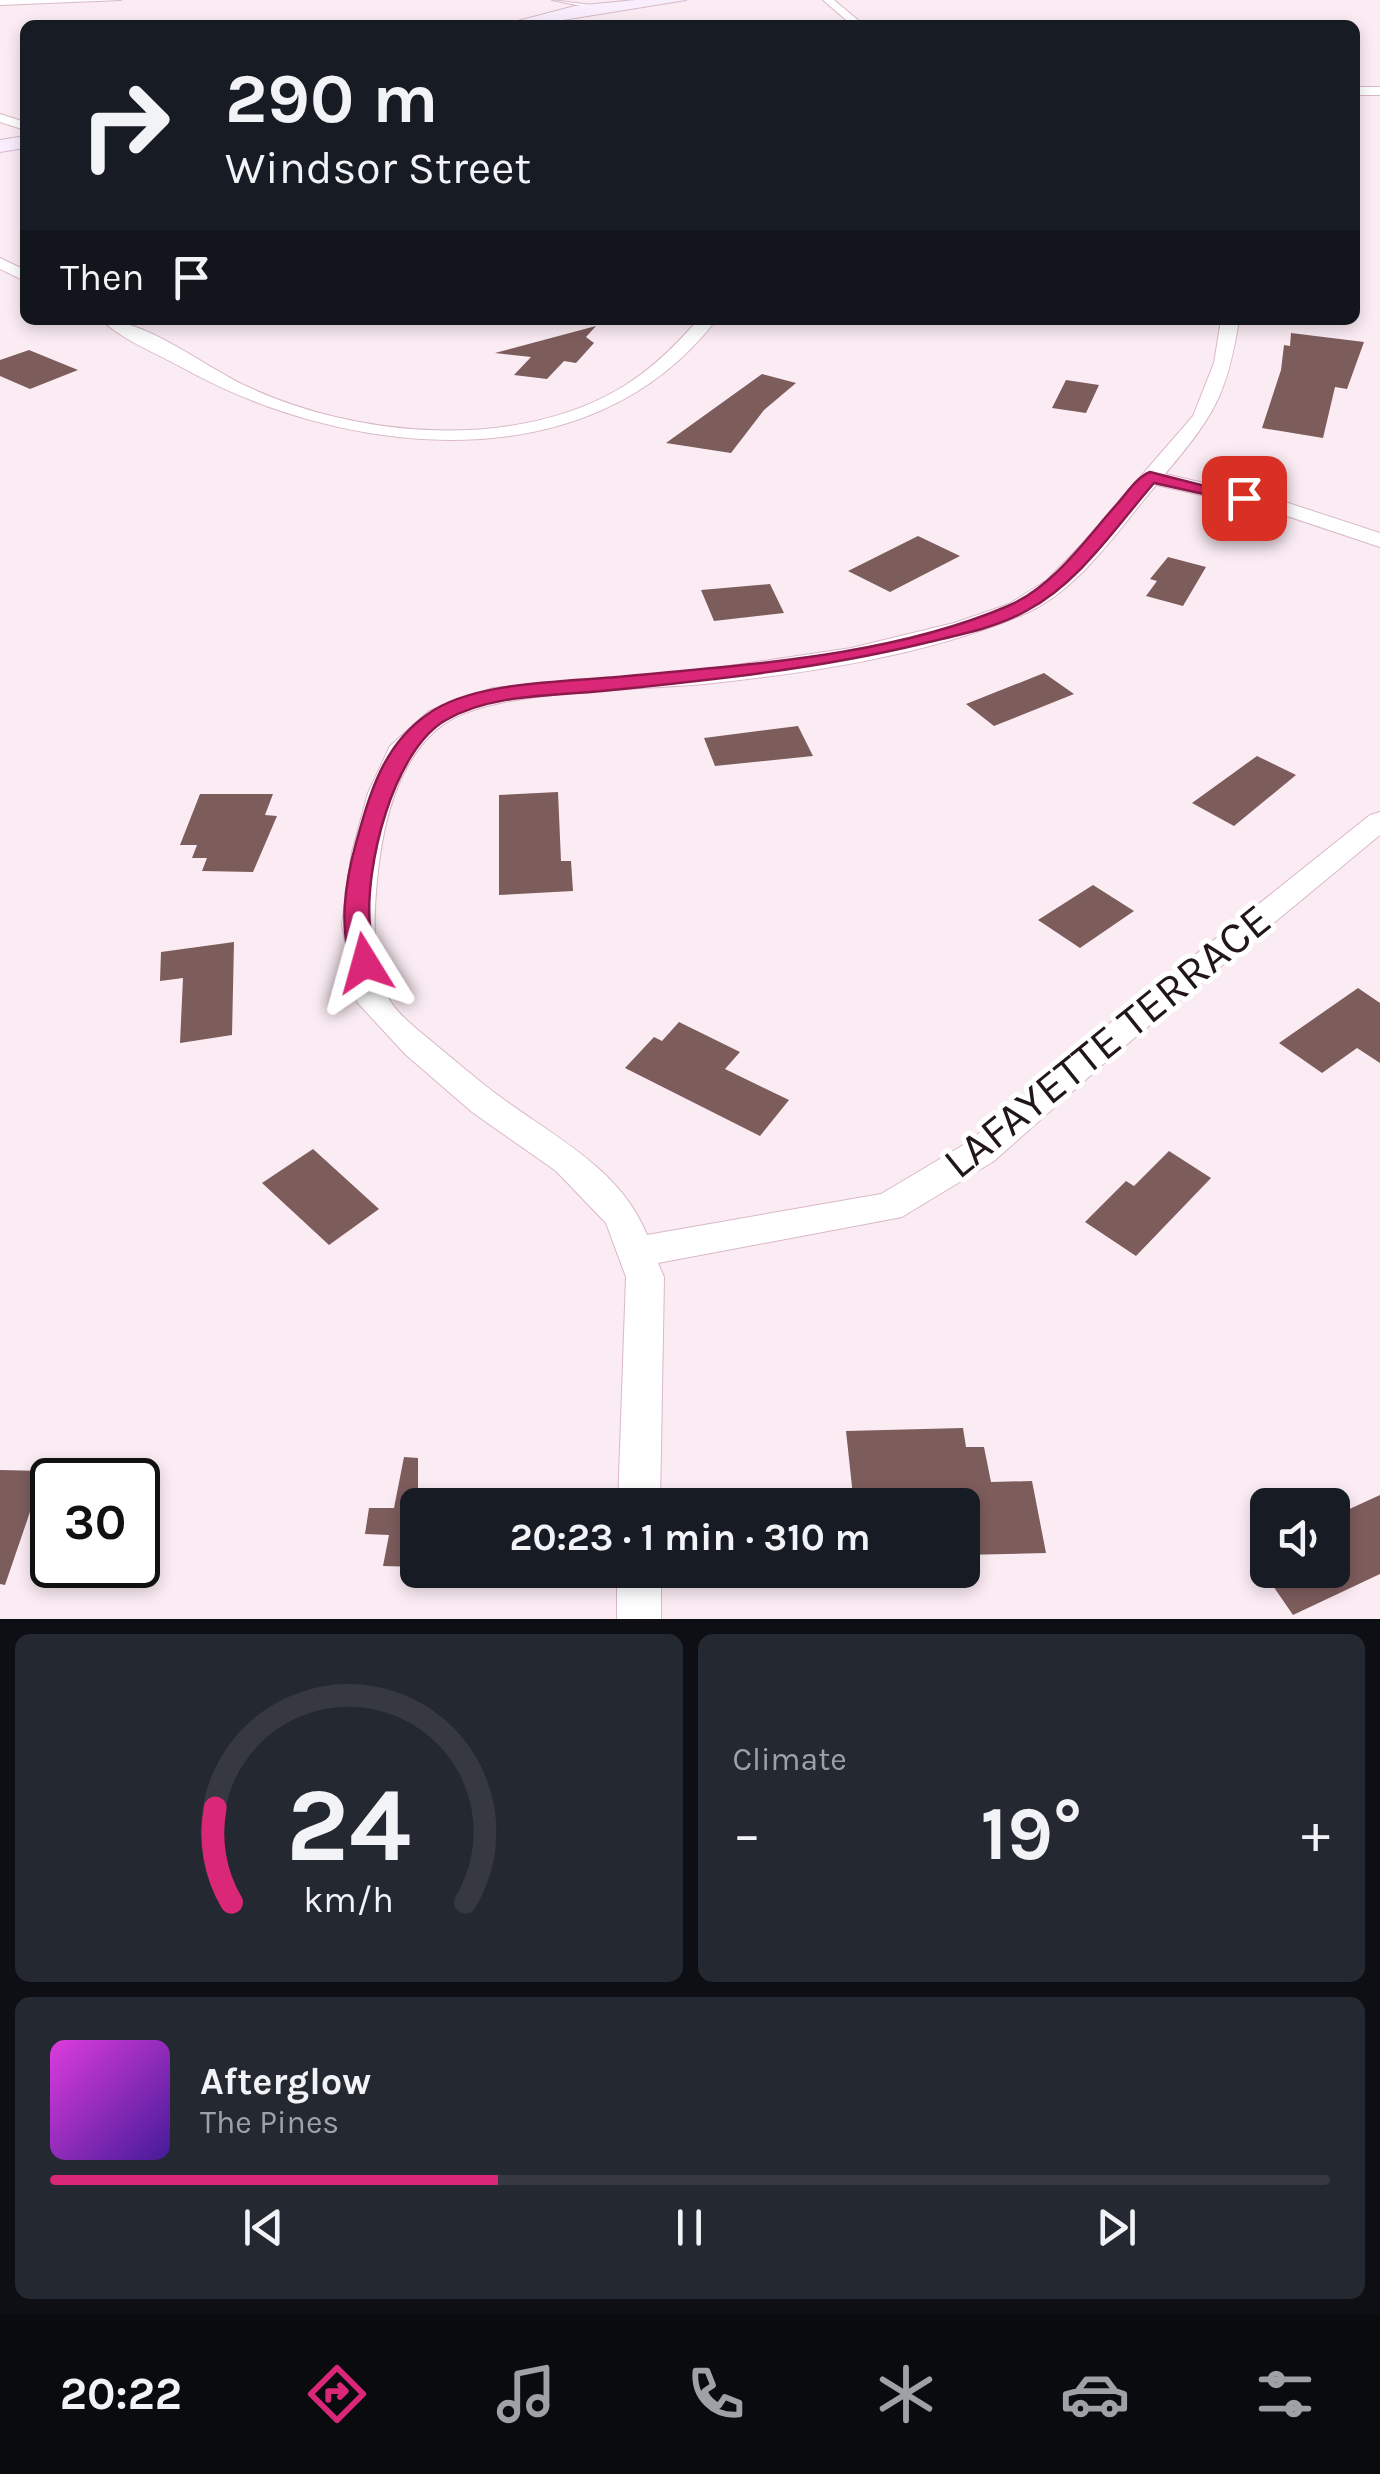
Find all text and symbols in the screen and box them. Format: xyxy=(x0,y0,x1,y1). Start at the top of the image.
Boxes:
text: 290 m xyxy=(225,58,438,140)
icon: right xyxy=(60,60,190,190)
text: Windsor Street xyxy=(225,142,531,194)
icon: arrive xyxy=(164,250,219,305)
text: Then xyxy=(60,255,144,300)
pin xyxy=(1202,456,1287,541)
icon: arrive xyxy=(1217,471,1272,526)
street label: LAFAYETTE TERRACE xyxy=(933,893,1281,1189)
position arrow xyxy=(313,911,417,1015)
speed limit sign: 30 xyxy=(30,1458,160,1588)
map controls xyxy=(1250,1488,1350,1588)
button: sound xyxy=(1250,1488,1350,1588)
text: 20:23 · 1 min · 310 m xyxy=(510,1515,870,1560)
text: Climate xyxy=(733,1741,847,1778)
text: 24 xyxy=(286,1765,411,1886)
text: 19° xyxy=(980,1790,1082,1878)
text: − xyxy=(733,1802,761,1866)
text: + xyxy=(1301,1802,1330,1866)
text: km/h xyxy=(303,1879,394,1921)
text: Afterglow xyxy=(200,2059,371,2104)
text: The Pines xyxy=(200,2104,339,2141)
icon: previous xyxy=(236,2200,291,2255)
icon: pause xyxy=(662,2200,717,2255)
icon: next xyxy=(1089,2200,1144,2255)
icon: directions xyxy=(302,2359,372,2429)
icon: music xyxy=(491,2359,561,2429)
icon: phone xyxy=(681,2359,751,2429)
icon: climate xyxy=(871,2359,941,2429)
icon: car xyxy=(1060,2359,1130,2429)
icon: filters xyxy=(1250,2359,1320,2429)
text: 20:22 xyxy=(60,2368,182,2420)

